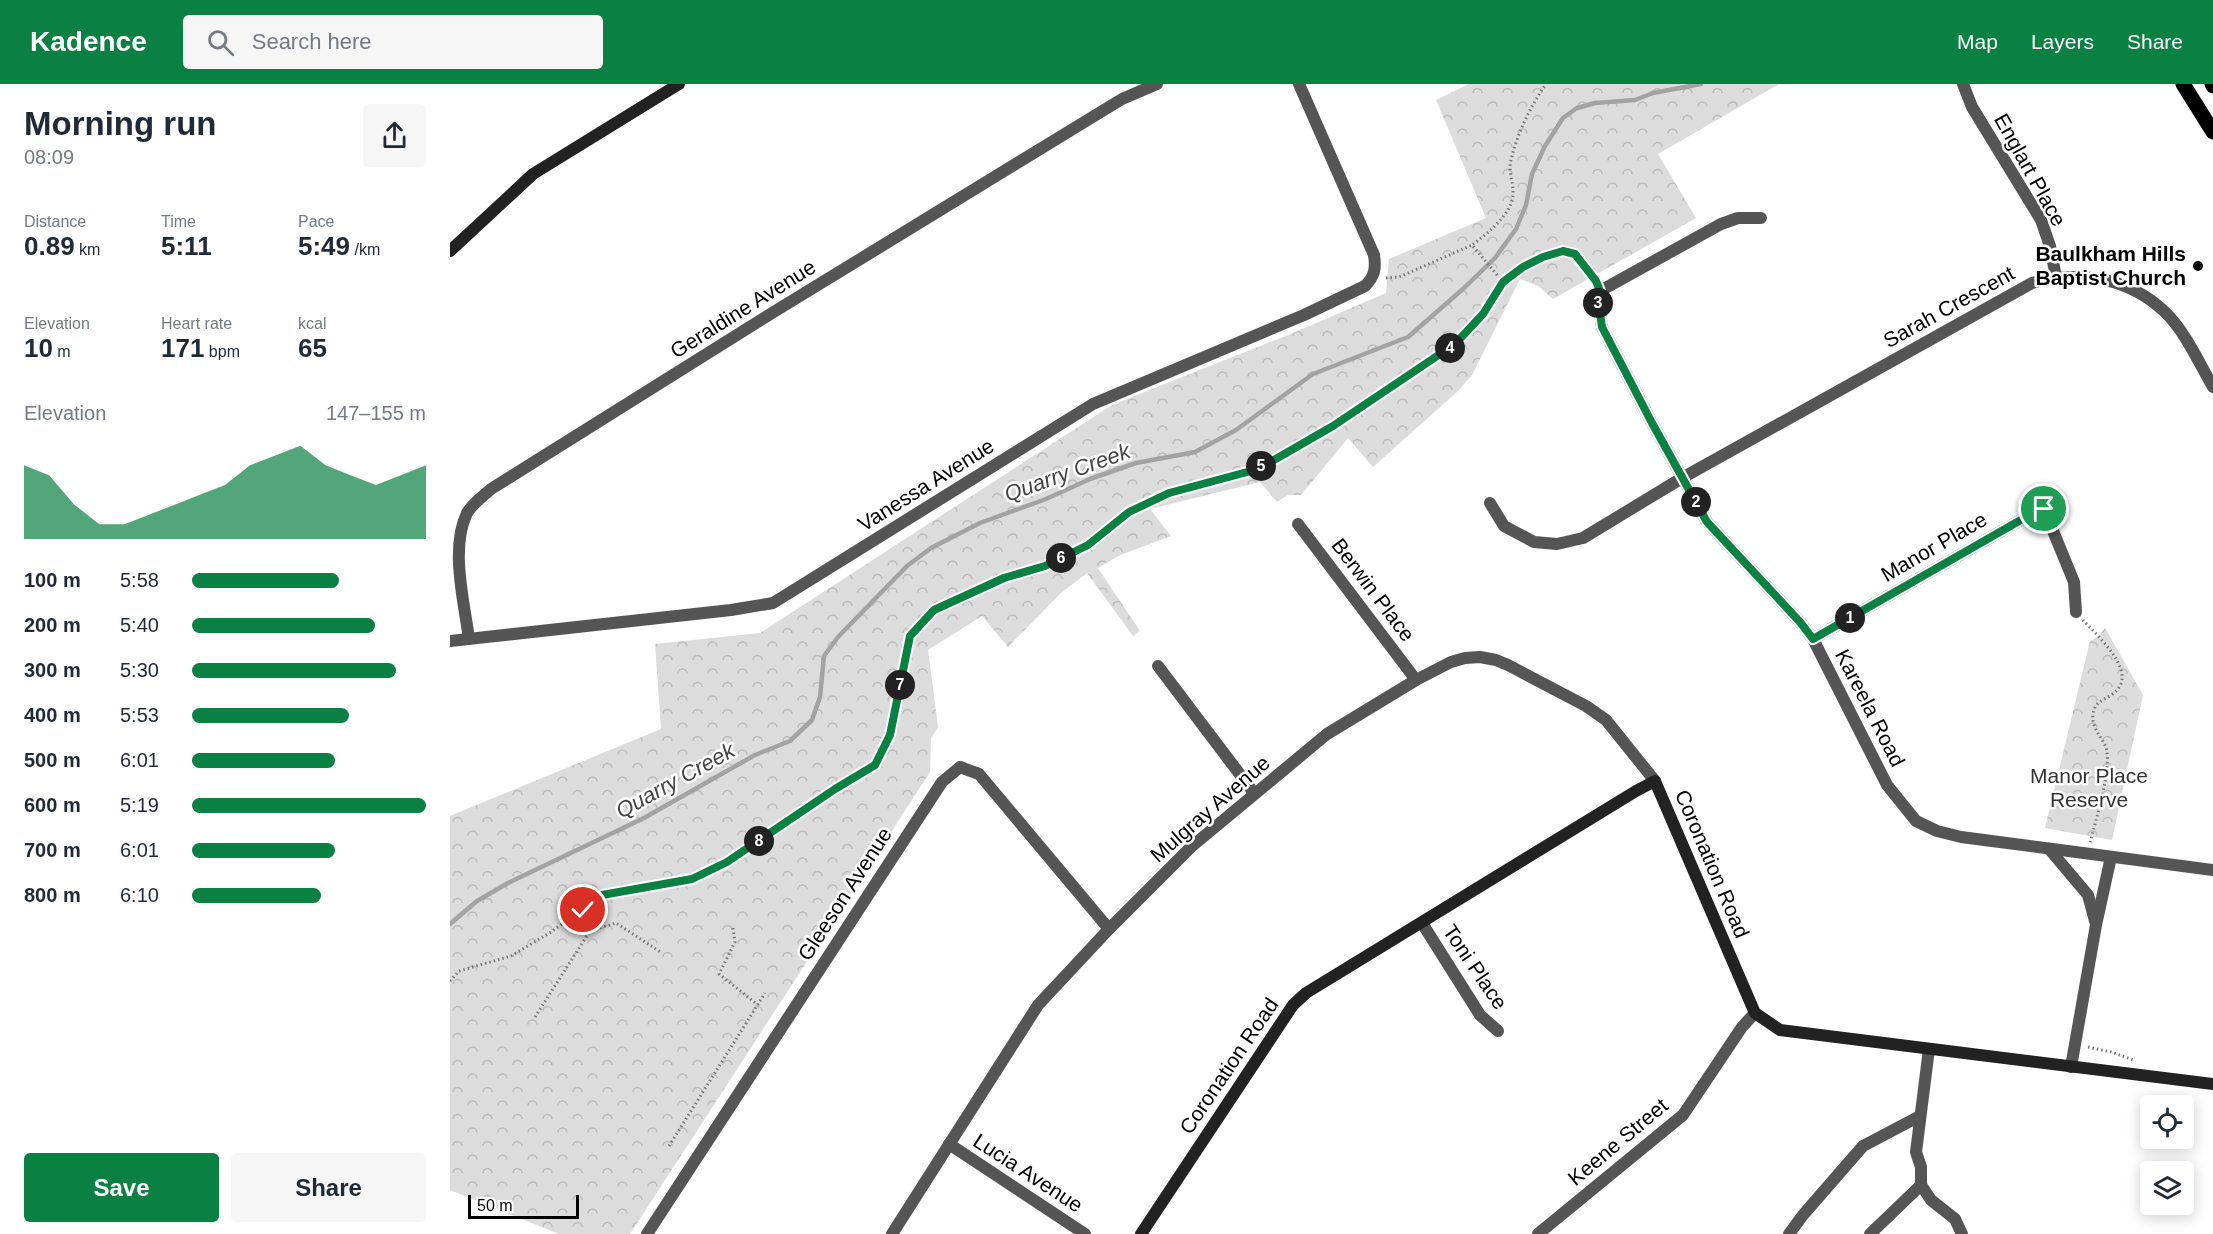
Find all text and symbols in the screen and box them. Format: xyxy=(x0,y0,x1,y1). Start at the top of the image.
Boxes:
search box xyxy=(183,15,603,69)
text: Kadence xyxy=(30,26,147,57)
icon: search xyxy=(204,26,237,59)
text: Search here xyxy=(252,29,372,54)
text: Map xyxy=(1957,30,1998,53)
text: Layers xyxy=(2031,30,2094,53)
text: Share xyxy=(2127,30,2183,53)
button: share xyxy=(363,104,426,167)
text: Morning run xyxy=(24,105,216,142)
street label: Englart Place xyxy=(1990,110,2071,230)
text: 08:09 xyxy=(24,146,74,168)
text: Distance xyxy=(24,213,86,230)
text: Time xyxy=(161,213,196,230)
text: Pace xyxy=(298,213,334,230)
text: 0.89 xyxy=(24,231,75,261)
text: 5:11 xyxy=(161,231,212,261)
text: 5:49 xyxy=(298,231,350,261)
text: km xyxy=(75,241,100,258)
text: /km xyxy=(350,241,380,258)
place label: Baulkham Hills Baptist Church xyxy=(2035,242,2186,289)
street label: Geraldine Avenue xyxy=(666,255,819,362)
marker: Baulkham Hills Baptist Church xyxy=(2191,259,2205,273)
street label: Sarah Crescent xyxy=(1879,261,2018,352)
pin: 3 xyxy=(1583,288,1613,318)
text: 3 xyxy=(1594,294,1602,311)
text: Elevation xyxy=(24,315,90,332)
text: Heart rate xyxy=(161,315,232,332)
text: kcal xyxy=(298,315,326,332)
text: 10 xyxy=(24,333,53,363)
text: 171 xyxy=(161,333,204,363)
text: 65 xyxy=(298,333,327,363)
pin: 4 xyxy=(1435,333,1465,363)
text: 4 xyxy=(1446,339,1454,356)
text: m xyxy=(53,343,71,360)
text: bpm xyxy=(204,343,240,360)
text: Elevation xyxy=(24,402,106,424)
text: 147–155 m xyxy=(326,402,426,424)
street label: Vanessa Avenue xyxy=(854,434,998,536)
water label: Quarry Creek xyxy=(1001,438,1134,507)
pin: 5 xyxy=(1246,451,1276,481)
text: 5 xyxy=(1257,457,1265,474)
pin xyxy=(2018,483,2069,534)
pin: 2 xyxy=(1681,487,1711,517)
icon: arrive xyxy=(2027,492,2060,525)
text: 2 xyxy=(1692,493,1700,510)
street label: Manor Place xyxy=(1877,507,1991,586)
street label: Berwin Place xyxy=(1327,534,1419,646)
pin: 6 xyxy=(1046,543,1076,573)
text: 6 xyxy=(1057,549,1065,566)
text: 100 m xyxy=(24,569,81,591)
text: 5:58 xyxy=(120,569,159,591)
pin: 1 xyxy=(1835,603,1865,633)
text: 1 xyxy=(1846,609,1854,626)
text: 200 m xyxy=(24,614,81,636)
text: 5:40 xyxy=(120,614,159,636)
street label: Kareela Road xyxy=(1831,645,1910,770)
text: 300 m xyxy=(24,659,81,681)
text: 5:30 xyxy=(120,659,159,681)
pin: 7 xyxy=(885,670,915,700)
text: 7 xyxy=(896,676,904,693)
text: 400 m xyxy=(24,704,81,726)
text: 5:53 xyxy=(120,704,159,726)
water label: Quarry Creek xyxy=(611,737,740,823)
text: 500 m xyxy=(24,749,81,771)
text: 6:01 xyxy=(120,749,159,771)
street label: Mulgray Avenue xyxy=(1145,751,1274,867)
park label: Manor Place Reserve xyxy=(2030,764,2148,811)
street label: Coronation Road xyxy=(1671,786,1754,941)
text: 600 m xyxy=(24,794,81,816)
text: 5:19 xyxy=(120,794,159,816)
street label: Gleeson Avenue xyxy=(793,823,896,964)
pin: 8 xyxy=(744,826,774,856)
text: 8 xyxy=(755,832,763,849)
text: 700 m xyxy=(24,839,81,861)
text: 6:01 xyxy=(120,839,159,861)
text: 800 m xyxy=(24,884,81,906)
text: 6:10 xyxy=(120,884,159,906)
pin xyxy=(557,884,608,935)
icon: check xyxy=(566,893,599,926)
street label: Toni Place xyxy=(1439,920,1512,1013)
street label: Coronation Road xyxy=(1175,993,1283,1138)
street label: Keene Street xyxy=(1563,1093,1672,1190)
map controls xyxy=(2140,1095,2194,1215)
button: locate xyxy=(2140,1095,2194,1149)
street label: Lucia Avenue xyxy=(969,1129,1087,1216)
button: Save xyxy=(24,1153,219,1222)
button: Share xyxy=(231,1153,426,1222)
button: layers xyxy=(2140,1161,2194,1215)
scale bar xyxy=(468,1192,579,1220)
text: 50 m xyxy=(477,1197,513,1214)

